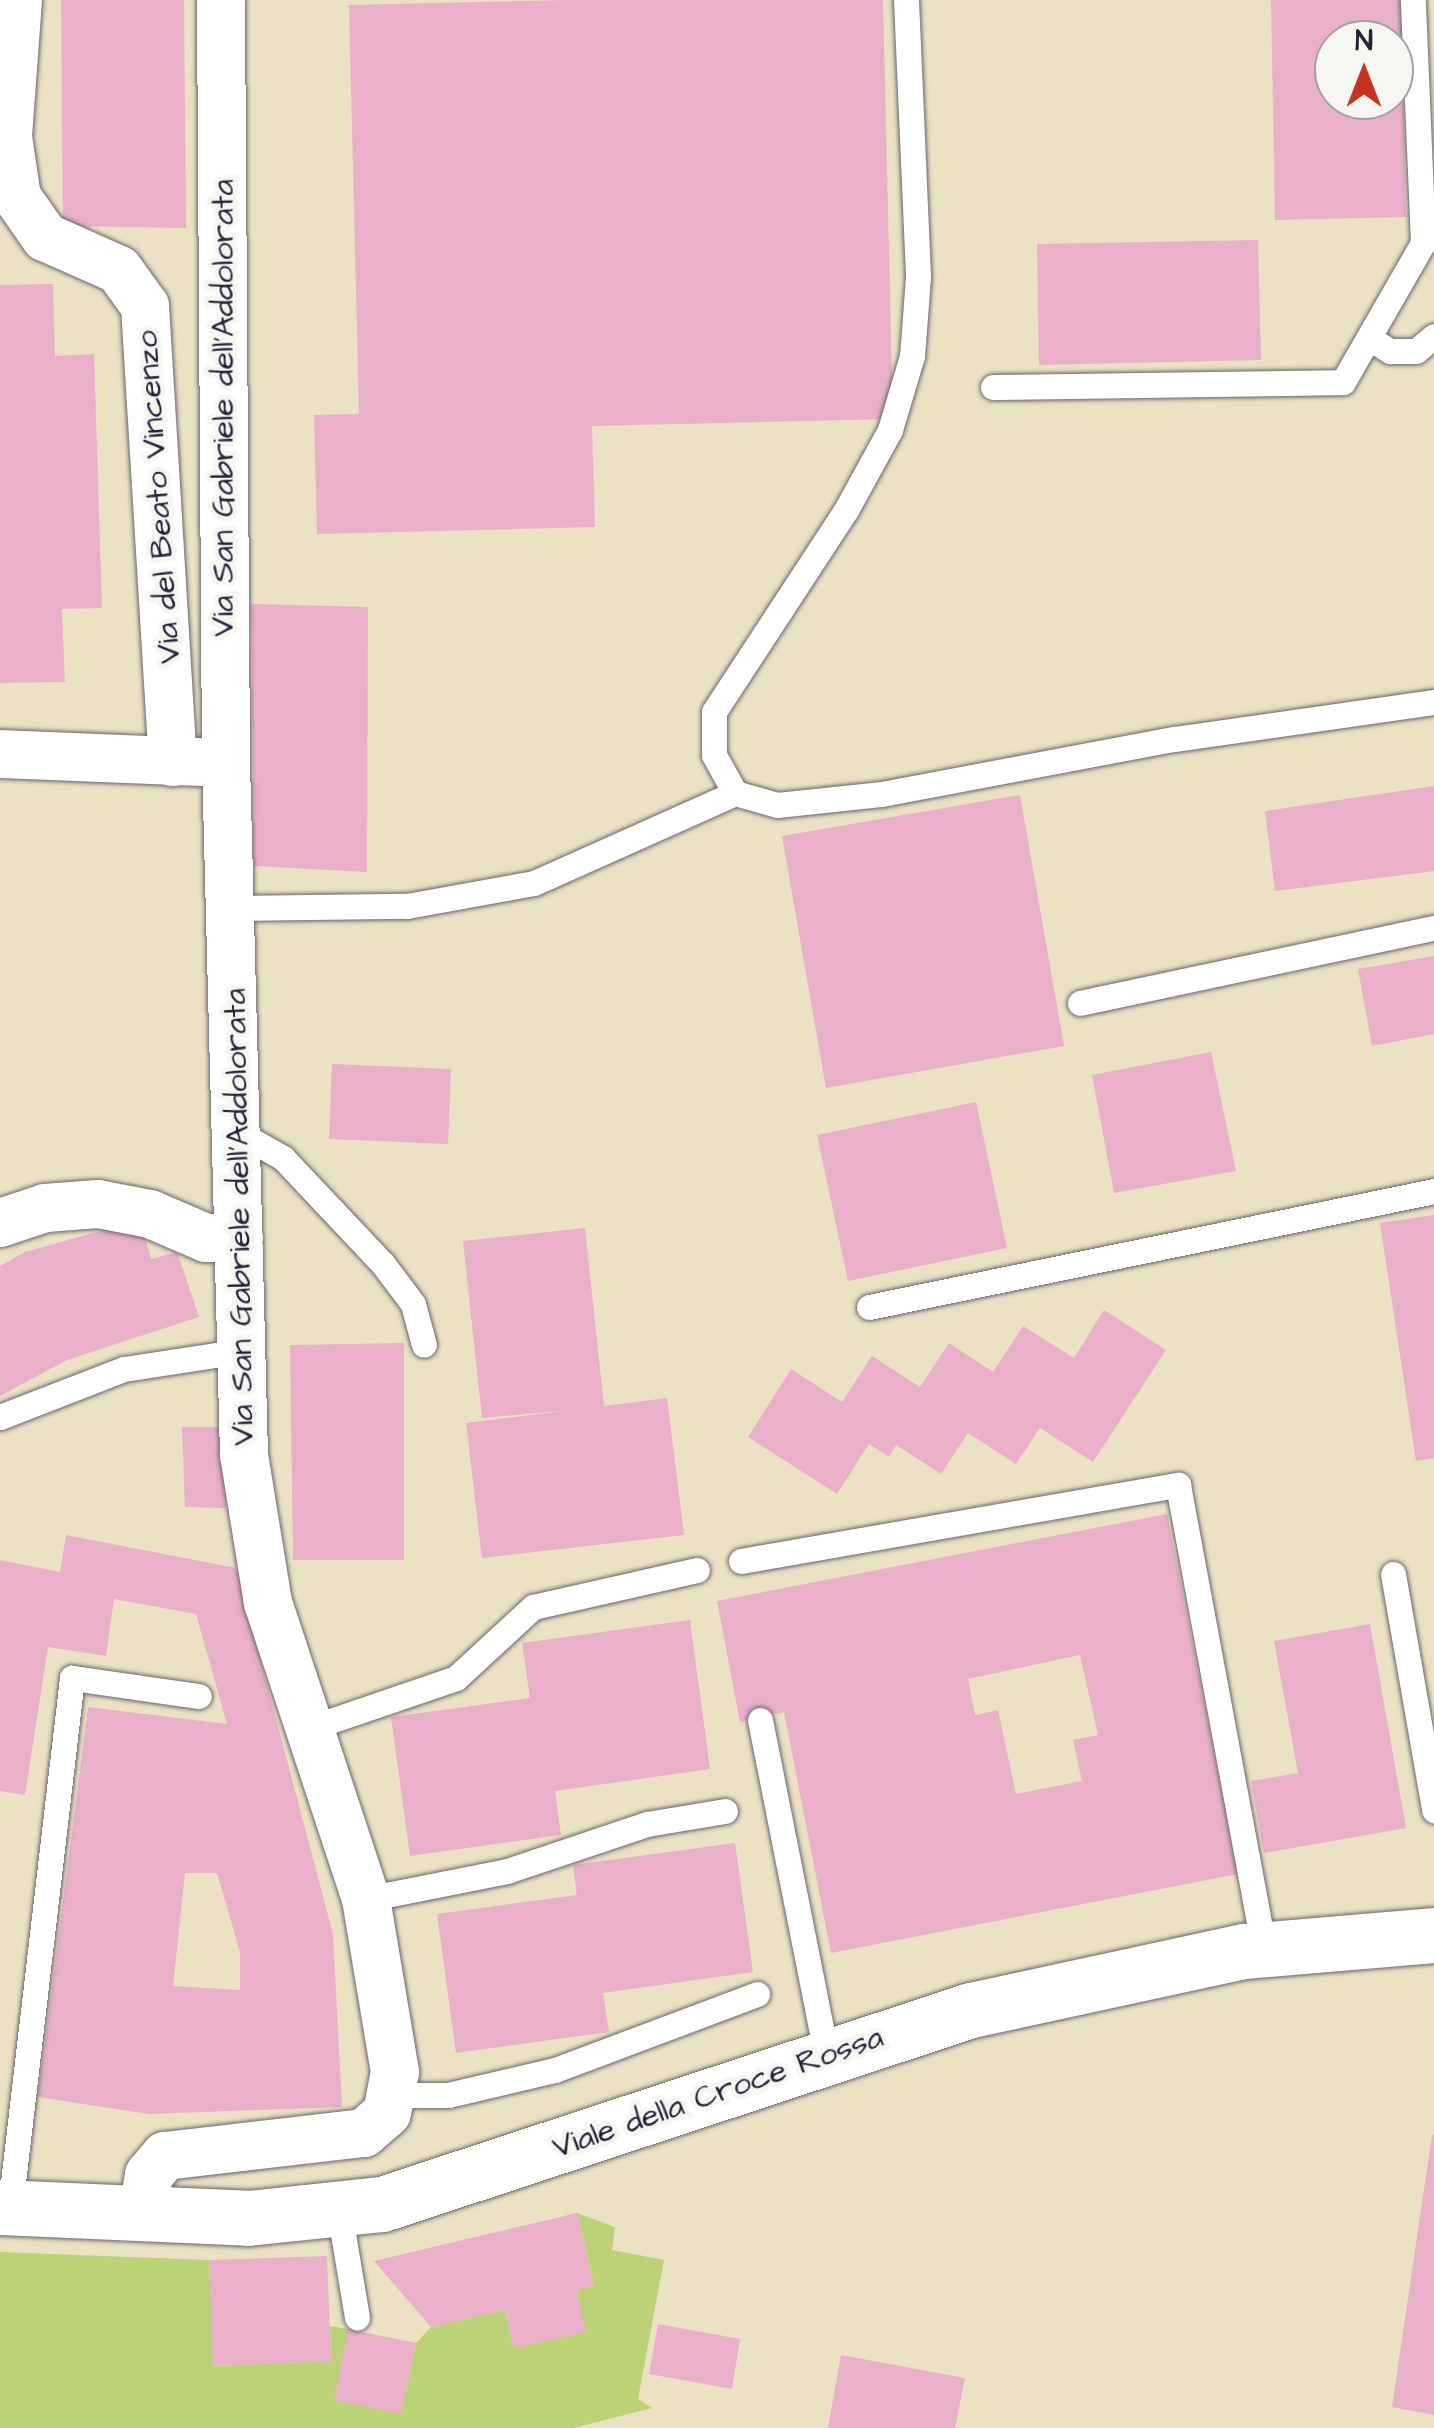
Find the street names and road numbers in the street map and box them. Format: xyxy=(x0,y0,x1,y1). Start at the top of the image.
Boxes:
street label: Via San Gabriele dell'Addolorata xyxy=(205,179,243,637)
street label: Via del Beato Vincenzo xyxy=(128,329,190,665)
street label: Via San Gabriele dell'Addolorata xyxy=(217,988,263,1446)
street label: Viale della Croce Rossa xyxy=(548,2018,888,2168)

